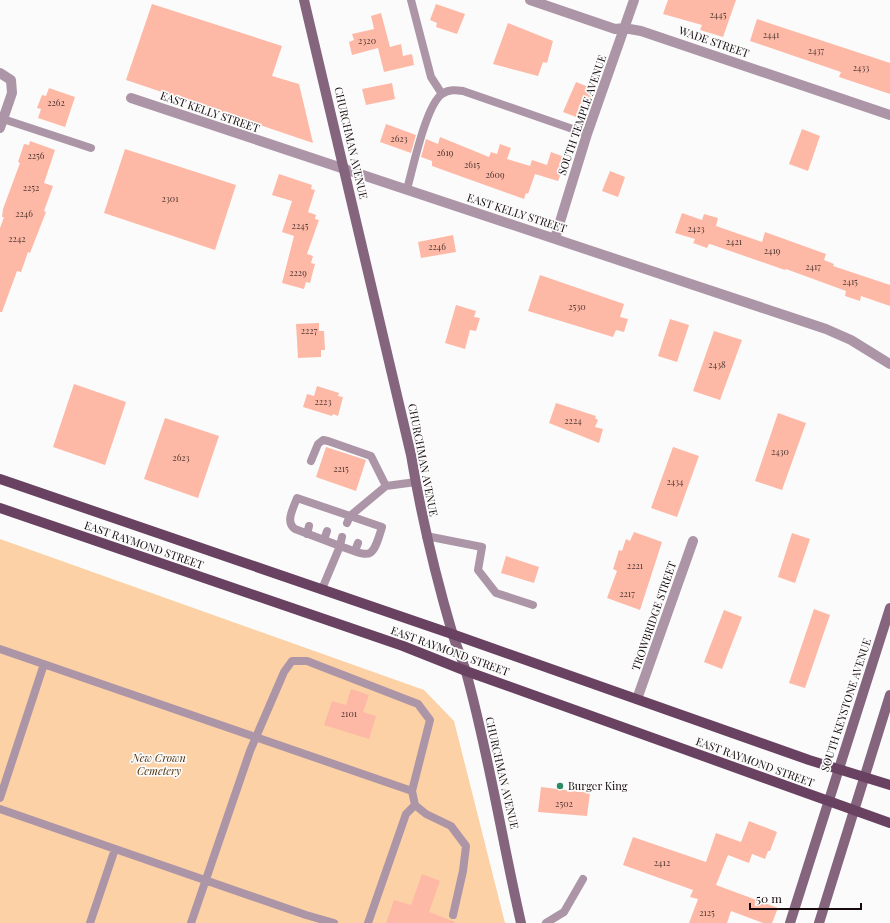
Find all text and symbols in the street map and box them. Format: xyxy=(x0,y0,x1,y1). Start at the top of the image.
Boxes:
house number: 2445 xyxy=(710,8,727,20)
street label: WADE STREET xyxy=(676,22,751,61)
house number: 2441 xyxy=(763,28,780,40)
house number: 2320 xyxy=(358,34,376,46)
house number: 2437 xyxy=(808,44,824,56)
street label: SOUTH TEMPLE AVENUE xyxy=(554,52,609,177)
house number: 2433 xyxy=(853,61,869,73)
street label: CHURCHMAN AVENUE xyxy=(331,85,372,201)
street label: EAST KELLY STREET xyxy=(159,88,262,136)
house number: 2262 xyxy=(47,96,65,108)
house number: 2623 xyxy=(390,132,408,144)
house number: 2619 xyxy=(437,146,454,158)
house number: 2256 xyxy=(27,149,45,161)
house number: 2615 xyxy=(464,158,480,170)
house number: 2609 xyxy=(486,168,505,180)
house number: 2252 xyxy=(23,181,39,193)
street label: EAST KELLY STREET xyxy=(465,189,569,236)
house number: 2301 xyxy=(161,192,179,204)
house number: 2246 xyxy=(15,207,33,219)
house number: 2245 xyxy=(292,219,309,231)
house number: 2423 xyxy=(687,222,705,234)
house number: 2242 xyxy=(8,232,26,244)
house number: 2421 xyxy=(726,235,743,247)
house number: 2246 xyxy=(428,240,446,252)
house number: 2419 xyxy=(764,244,781,256)
house number: 2417 xyxy=(805,260,821,272)
house number: 2229 xyxy=(289,266,307,278)
house number: 2415 xyxy=(842,275,858,287)
house number: 2530 xyxy=(568,300,586,312)
house number: 2227 xyxy=(301,324,318,336)
house number: 2438 xyxy=(708,358,726,370)
house number: 2223 xyxy=(315,395,332,407)
street label: CHURCHMAN AVENUE xyxy=(405,402,442,518)
house number: 2224 xyxy=(564,414,582,426)
house number: 2430 xyxy=(771,445,789,457)
house number: 2623 xyxy=(172,451,190,463)
house number: 2215 xyxy=(333,462,349,474)
house number: 2434 xyxy=(666,475,684,487)
street label: EAST RAYMOND STREET xyxy=(83,517,206,572)
house number: 2221 xyxy=(627,559,644,571)
street label: TROWBRIDGE STREET xyxy=(628,559,679,673)
house number: 2217 xyxy=(619,587,635,599)
street label: EAST RAYMOND STREET xyxy=(389,622,512,679)
street label: SOUTH KEYSTONE AVENUE xyxy=(817,636,874,773)
house number: 2101 xyxy=(341,707,358,719)
street label: CHURCHMAN AVENUE xyxy=(482,715,523,831)
street label: EAST RAYMOND STREET xyxy=(694,733,817,790)
park label: New Crown Cemetery xyxy=(131,750,186,778)
place label: Burger King xyxy=(568,778,628,793)
marker: Burger King xyxy=(555,781,565,791)
house number: 2502 xyxy=(555,797,573,809)
house number: 2412 xyxy=(654,856,670,868)
scale bar xyxy=(750,885,861,911)
text: 50 m xyxy=(756,890,782,906)
house number: 2125 xyxy=(699,906,715,918)

